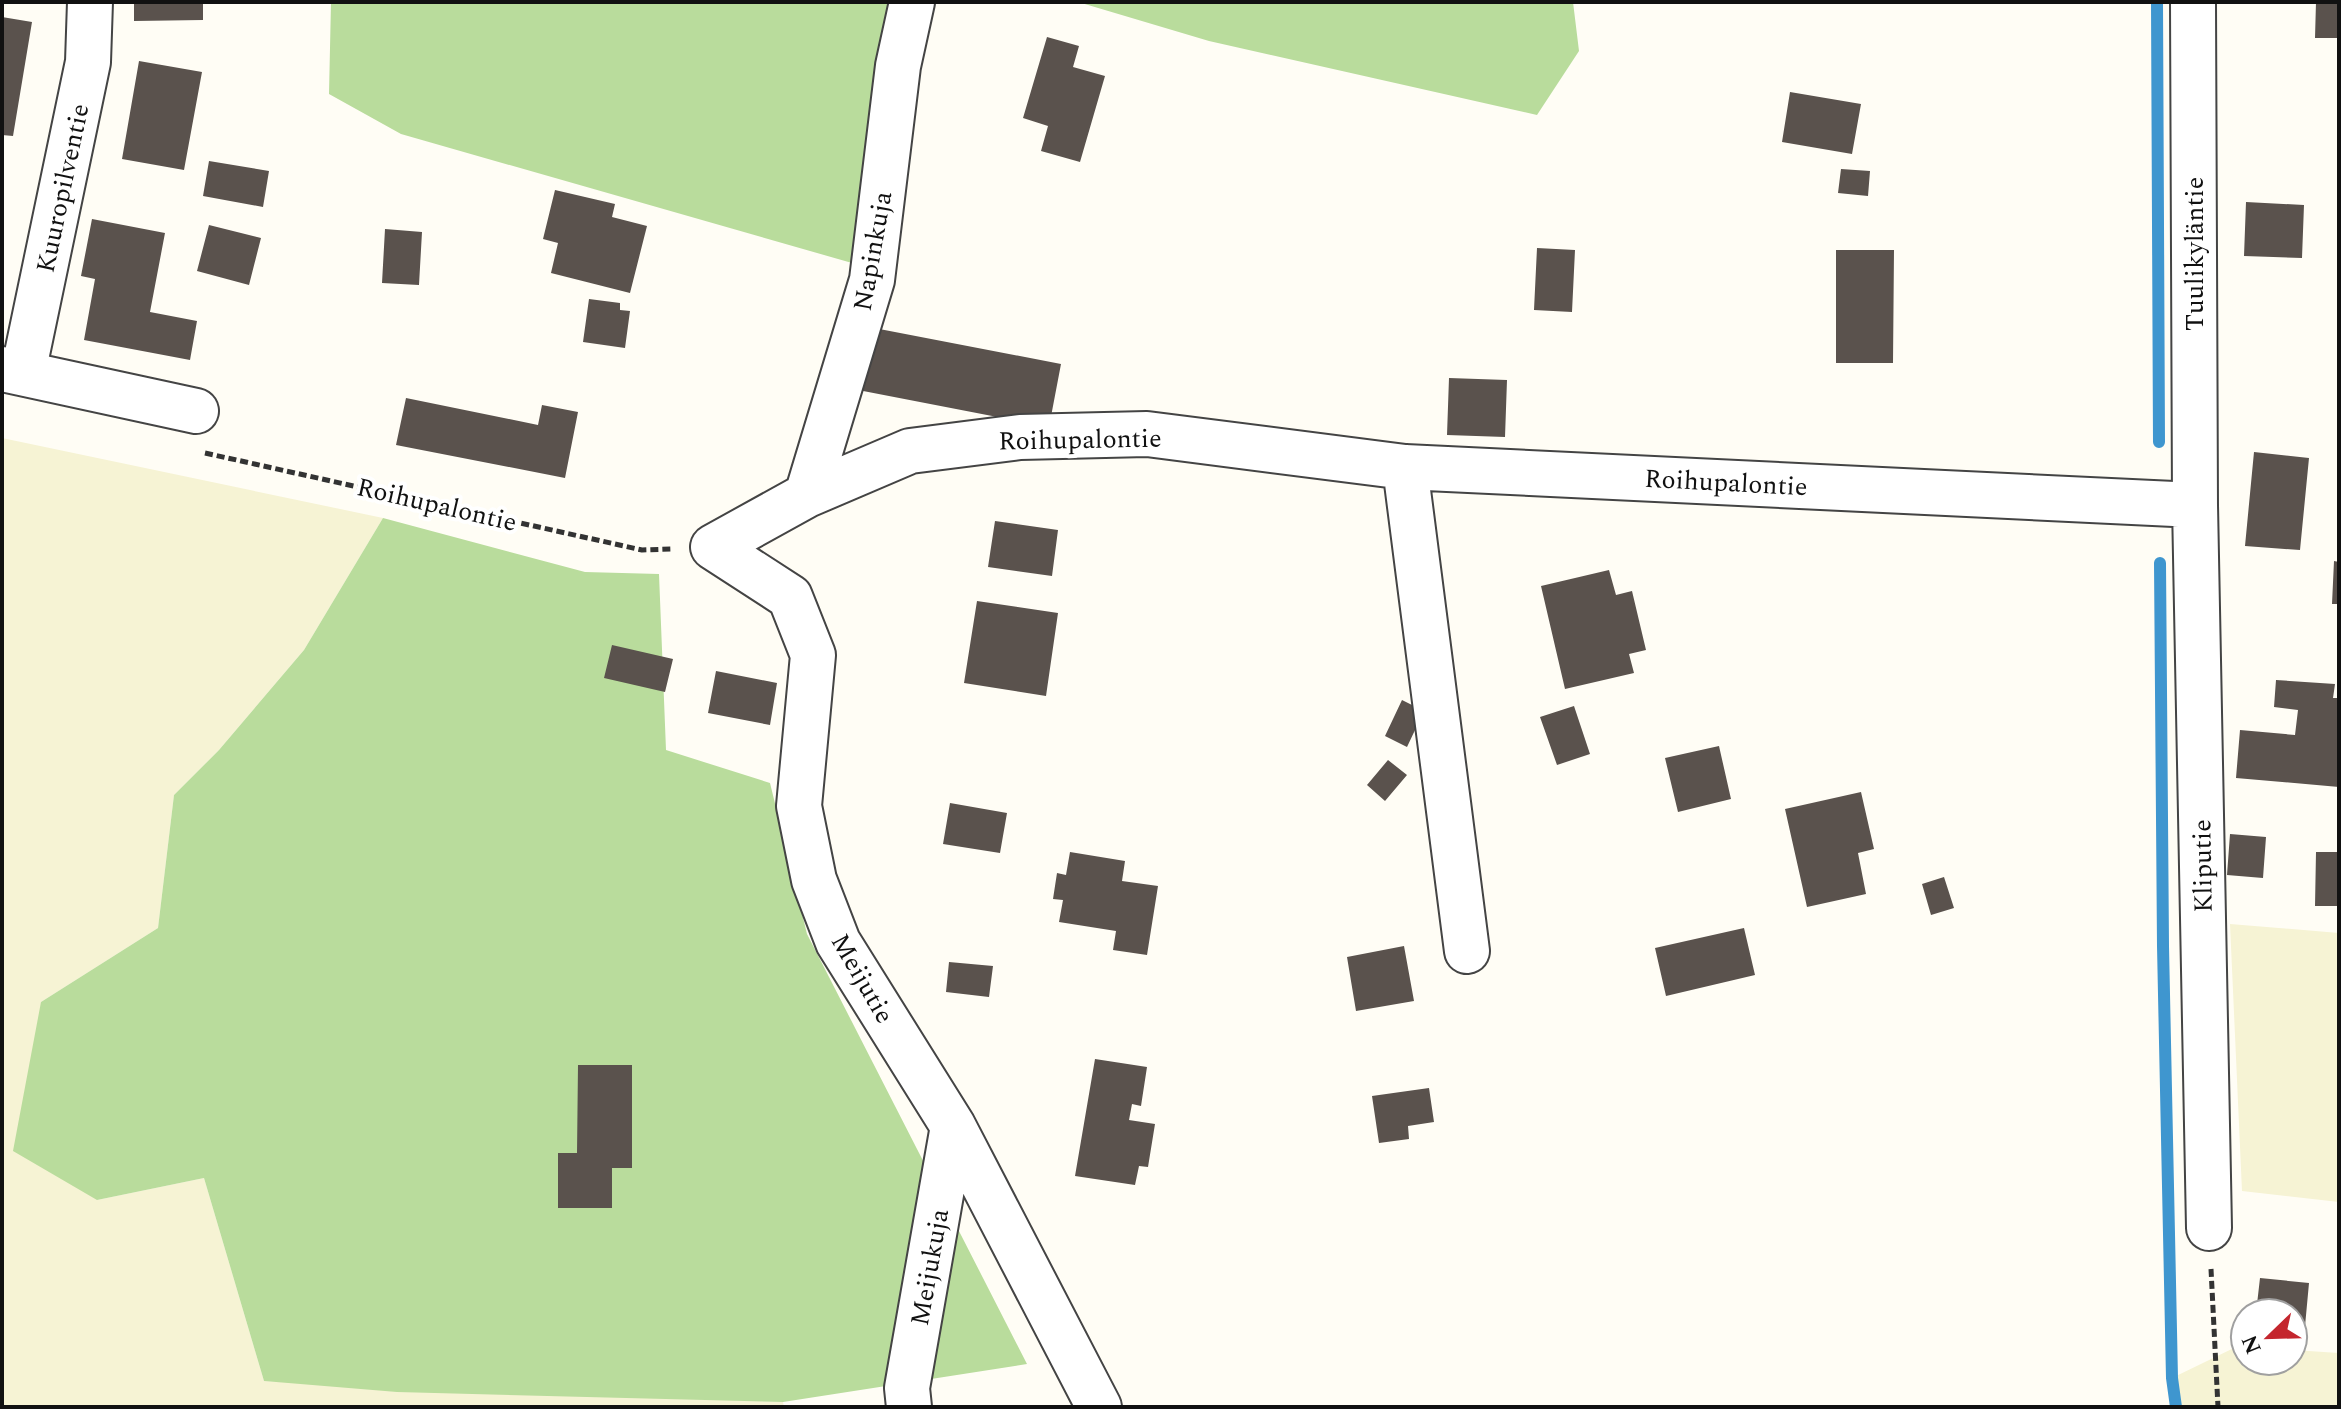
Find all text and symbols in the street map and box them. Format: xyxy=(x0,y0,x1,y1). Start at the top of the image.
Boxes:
street label: Kuuropilventie xyxy=(26,100,100,277)
street label: Tuulikyläntie xyxy=(2175,177,2215,331)
street label: Napinkuja xyxy=(843,188,903,314)
street label: Roihupalontie xyxy=(998,419,1162,461)
street label: Roihupalontie xyxy=(1643,459,1809,507)
street label: Roihupalontie xyxy=(353,467,521,543)
street label: Kliputie xyxy=(2182,819,2224,913)
street label: Meijutie xyxy=(820,926,904,1031)
street label: Meijukuja xyxy=(900,1205,960,1329)
north arrow xyxy=(2229,1297,2309,1377)
text: N xyxy=(2233,1329,2271,1359)

